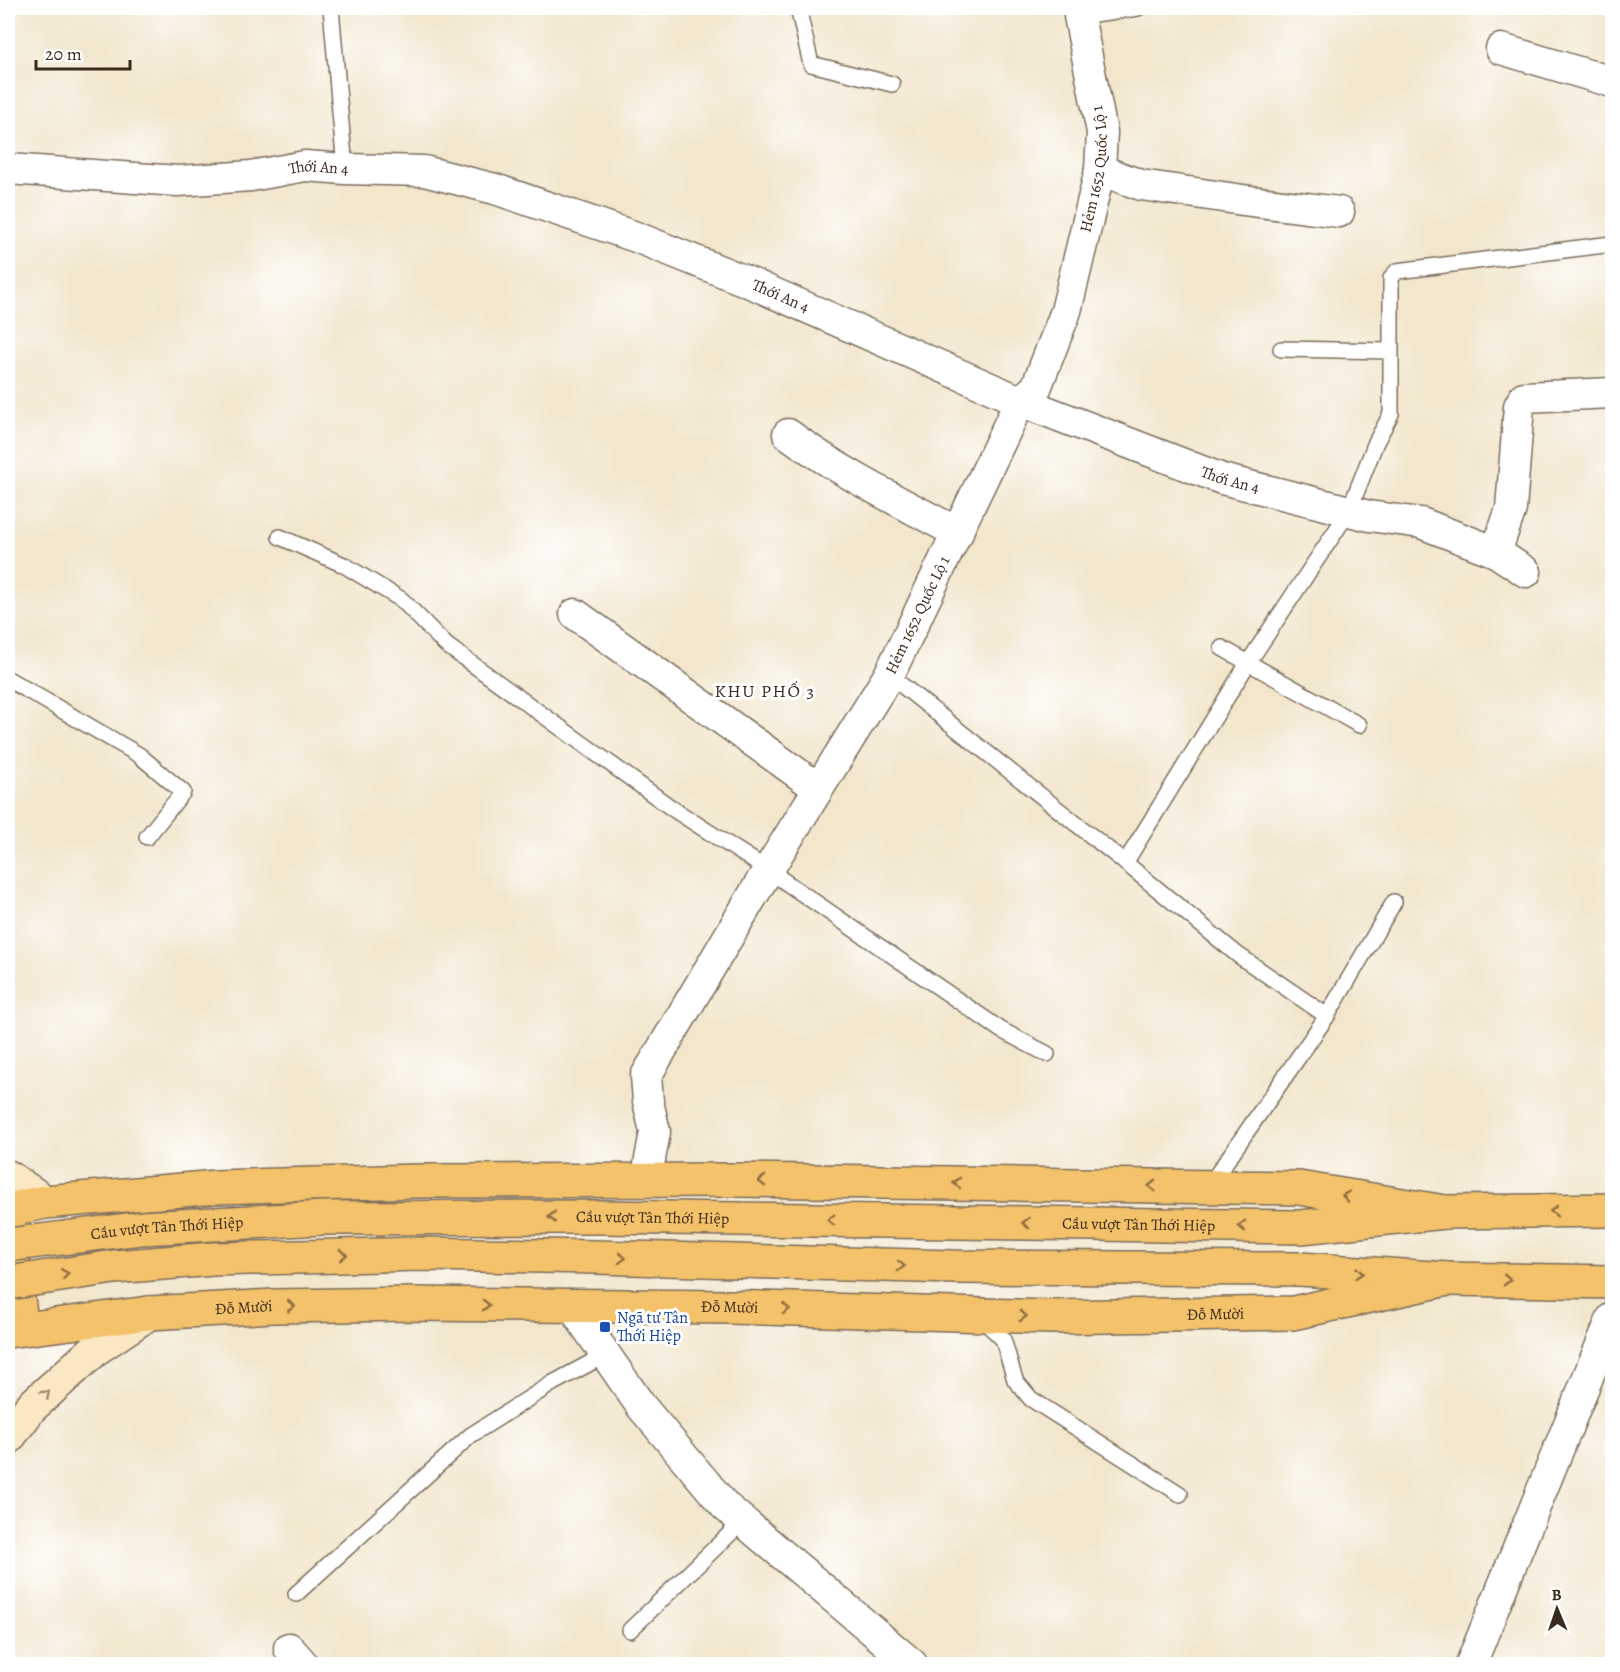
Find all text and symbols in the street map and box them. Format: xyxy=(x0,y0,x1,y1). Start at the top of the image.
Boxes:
scale bar xyxy=(36,33,130,71)
text: 20 m xyxy=(45,42,82,66)
street label: Hẻm 1652 Quốc Lộ 1 xyxy=(1074,103,1113,235)
street label: Thới An 4 xyxy=(287,155,349,180)
street label: Thới An 4 xyxy=(749,274,812,318)
street label: Thới An 4 xyxy=(1198,461,1262,499)
street label: Hẻm 1652 Quốc Lộ 1 xyxy=(880,552,955,678)
district label: KHU PHỐ 3 xyxy=(714,679,816,703)
one-way arrow xyxy=(757,1175,766,1187)
one-way arrow xyxy=(952,1177,961,1190)
one-way arrow xyxy=(1147,1180,1156,1192)
one-way arrow xyxy=(1342,1190,1352,1203)
one-way arrow xyxy=(1550,1205,1559,1217)
street label: Cầu vượt Tân Thới Hiệp xyxy=(576,1206,729,1230)
street label: Cầu vượt Tân Thới Hiệp xyxy=(89,1211,244,1245)
one-way arrow xyxy=(548,1211,557,1223)
street label: Cầu vượt Tân Thới Hiệp xyxy=(1062,1213,1215,1237)
one-way arrow xyxy=(827,1214,836,1226)
one-way arrow xyxy=(1022,1217,1031,1229)
one-way arrow xyxy=(1238,1220,1247,1232)
one-way arrow xyxy=(339,1249,348,1261)
one-way arrow xyxy=(618,1251,627,1264)
one-way arrow xyxy=(897,1260,906,1272)
one-way arrow xyxy=(1354,1267,1363,1280)
one-way arrow xyxy=(61,1269,70,1281)
one-way arrow xyxy=(1502,1274,1511,1286)
street label: Đỗ Mười xyxy=(214,1295,273,1320)
street label: Đỗ Mười xyxy=(701,1296,759,1319)
one-way arrow xyxy=(482,1299,491,1311)
one-way arrow xyxy=(287,1300,296,1312)
one-way arrow xyxy=(782,1303,791,1315)
street label: Đỗ Mười xyxy=(1187,1303,1244,1326)
place label: Ngã tư Tân Thới Hiệp xyxy=(617,1307,688,1347)
one-way arrow xyxy=(1018,1309,1027,1322)
marker: Ngã tư Tân Thới Hiệp xyxy=(598,1320,612,1334)
one-way arrow xyxy=(39,1390,50,1401)
north arrow xyxy=(1527,1579,1587,1639)
text: B xyxy=(1551,1584,1562,1606)

